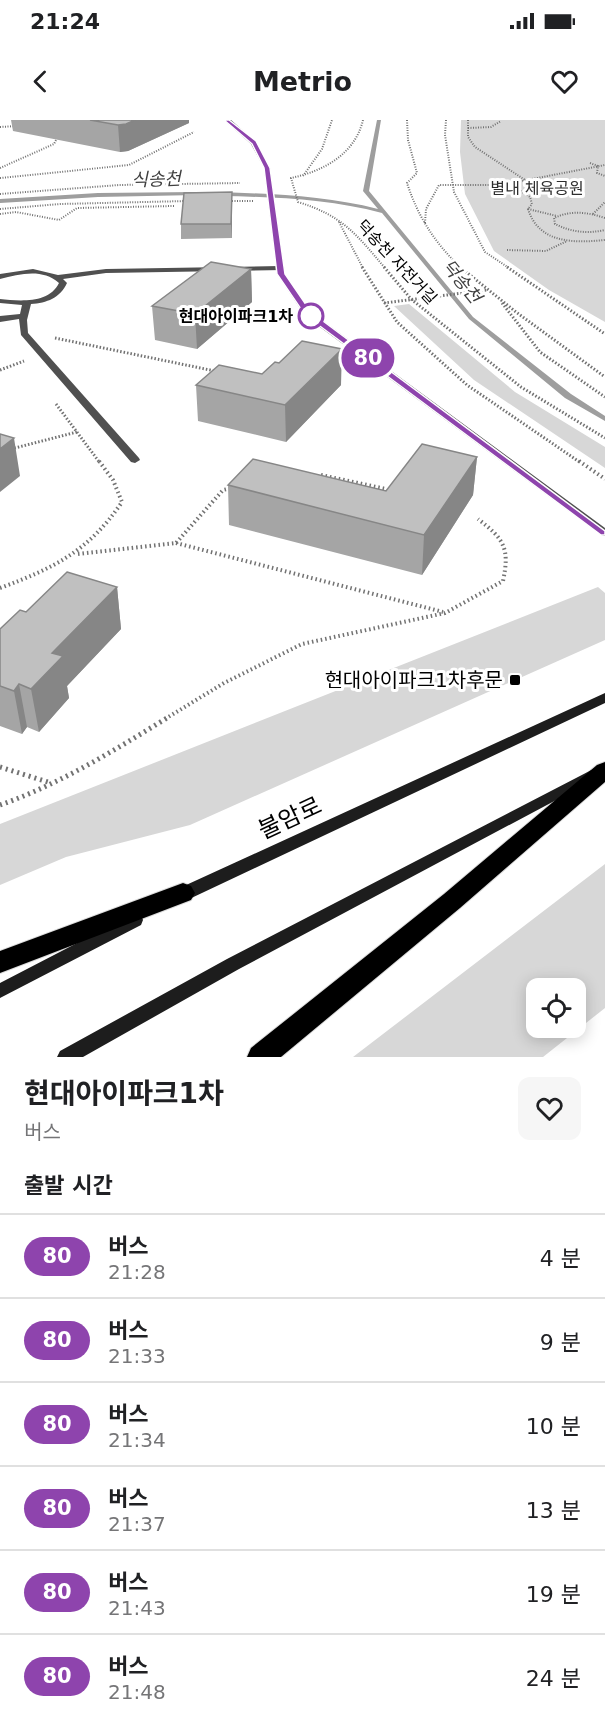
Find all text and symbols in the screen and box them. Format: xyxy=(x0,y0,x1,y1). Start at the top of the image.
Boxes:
text: 21:24 xyxy=(30,9,100,34)
icon: back xyxy=(24,65,57,98)
icon: heart xyxy=(548,65,581,98)
text: Metrio xyxy=(253,66,352,97)
water label: 식송천 xyxy=(131,168,184,190)
park label: 별내 체육공원 xyxy=(490,179,584,198)
street label: 덕송천 자전거길 xyxy=(353,216,441,308)
water label: 덕송천 xyxy=(438,255,487,309)
marker: 현대아이파크1차 xyxy=(298,303,324,329)
place label: 현대아이파크1차 xyxy=(179,307,293,326)
line badge: 80 xyxy=(341,338,395,378)
text: 80 xyxy=(353,346,383,370)
place label: 현대아이파크1차후문 xyxy=(325,668,503,692)
marker: 현대아이파크1차후문 xyxy=(508,673,522,687)
street label: 불암로 xyxy=(254,791,326,845)
map controls xyxy=(526,978,586,1038)
button: locate xyxy=(526,978,586,1038)
text: 현대아이파크1차 xyxy=(24,1077,224,1110)
button: heart xyxy=(518,1077,581,1140)
text: 버스 xyxy=(24,1120,61,1144)
text: 출발 시간 xyxy=(24,1173,113,1198)
text: 버스 xyxy=(108,1234,148,1259)
text: 80 xyxy=(42,1244,72,1268)
text: 4 분 xyxy=(540,1246,581,1271)
text: 21:28 xyxy=(108,1260,166,1284)
text: 버스 xyxy=(108,1318,148,1343)
text: 80 xyxy=(42,1328,72,1352)
text: 9 분 xyxy=(540,1330,581,1355)
text: 21:33 xyxy=(108,1344,166,1368)
text: 버스 xyxy=(108,1402,148,1427)
text: 80 xyxy=(42,1412,72,1436)
text: 10 분 xyxy=(526,1414,581,1439)
text: 21:34 xyxy=(108,1428,166,1452)
text: 버스 xyxy=(108,1486,148,1511)
text: 80 xyxy=(42,1496,72,1520)
text: 13 분 xyxy=(526,1498,581,1523)
text: 21:37 xyxy=(108,1512,166,1536)
text: 버스 xyxy=(108,1570,148,1595)
text: 80 xyxy=(42,1580,72,1604)
text: 19 분 xyxy=(526,1582,581,1607)
text: 21:43 xyxy=(108,1596,166,1620)
text: 버스 xyxy=(108,1654,148,1679)
text: 80 xyxy=(42,1664,72,1688)
text: 24 분 xyxy=(526,1666,581,1691)
text: 21:48 xyxy=(108,1680,166,1704)

